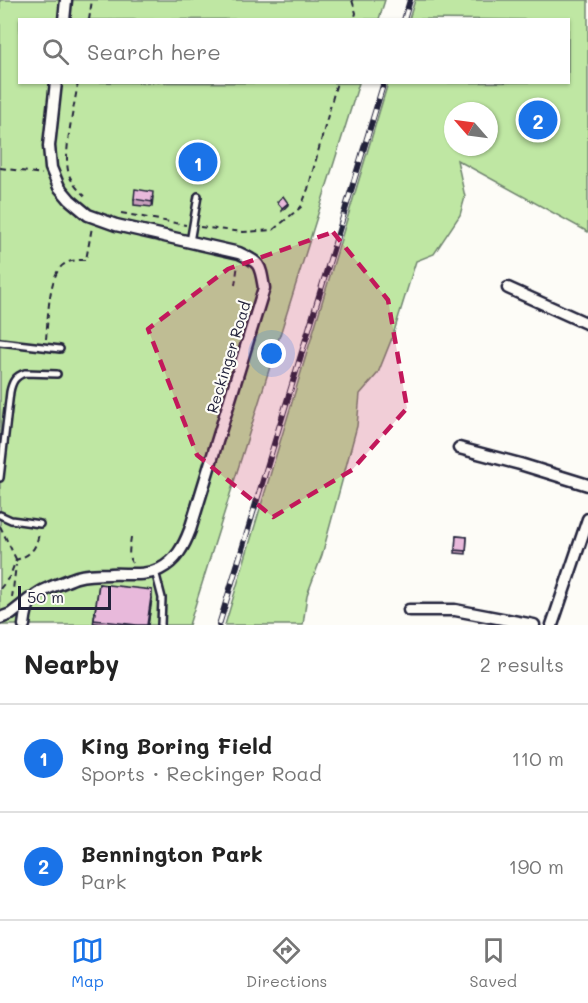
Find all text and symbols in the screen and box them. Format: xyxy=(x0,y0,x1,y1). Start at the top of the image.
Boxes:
search box xyxy=(18,18,570,84)
icon: search xyxy=(39,35,72,68)
text: Search here xyxy=(87,37,221,66)
pin: 2 xyxy=(518,98,558,142)
north arrow xyxy=(444,102,498,156)
pin: 1 xyxy=(178,140,218,184)
street label: Reckinger Road xyxy=(201,298,255,416)
your location xyxy=(257,339,286,368)
scale bar xyxy=(18,583,111,610)
text: 50 m xyxy=(27,586,64,607)
text: Nearby xyxy=(24,647,119,681)
text: 2 results xyxy=(480,651,564,677)
text: King Boring Field xyxy=(81,731,272,760)
text: 1 xyxy=(39,745,48,771)
text: 110 m xyxy=(511,745,564,771)
text: Sports · Reckinger Road xyxy=(81,760,322,786)
text: Bennington Park xyxy=(81,839,263,868)
text: 2 xyxy=(38,853,49,879)
text: 190 m xyxy=(509,853,564,879)
text: Park xyxy=(81,868,126,894)
tab: Map xyxy=(71,934,104,991)
tab: Directions xyxy=(246,934,327,991)
tab: Saved xyxy=(469,934,517,991)

